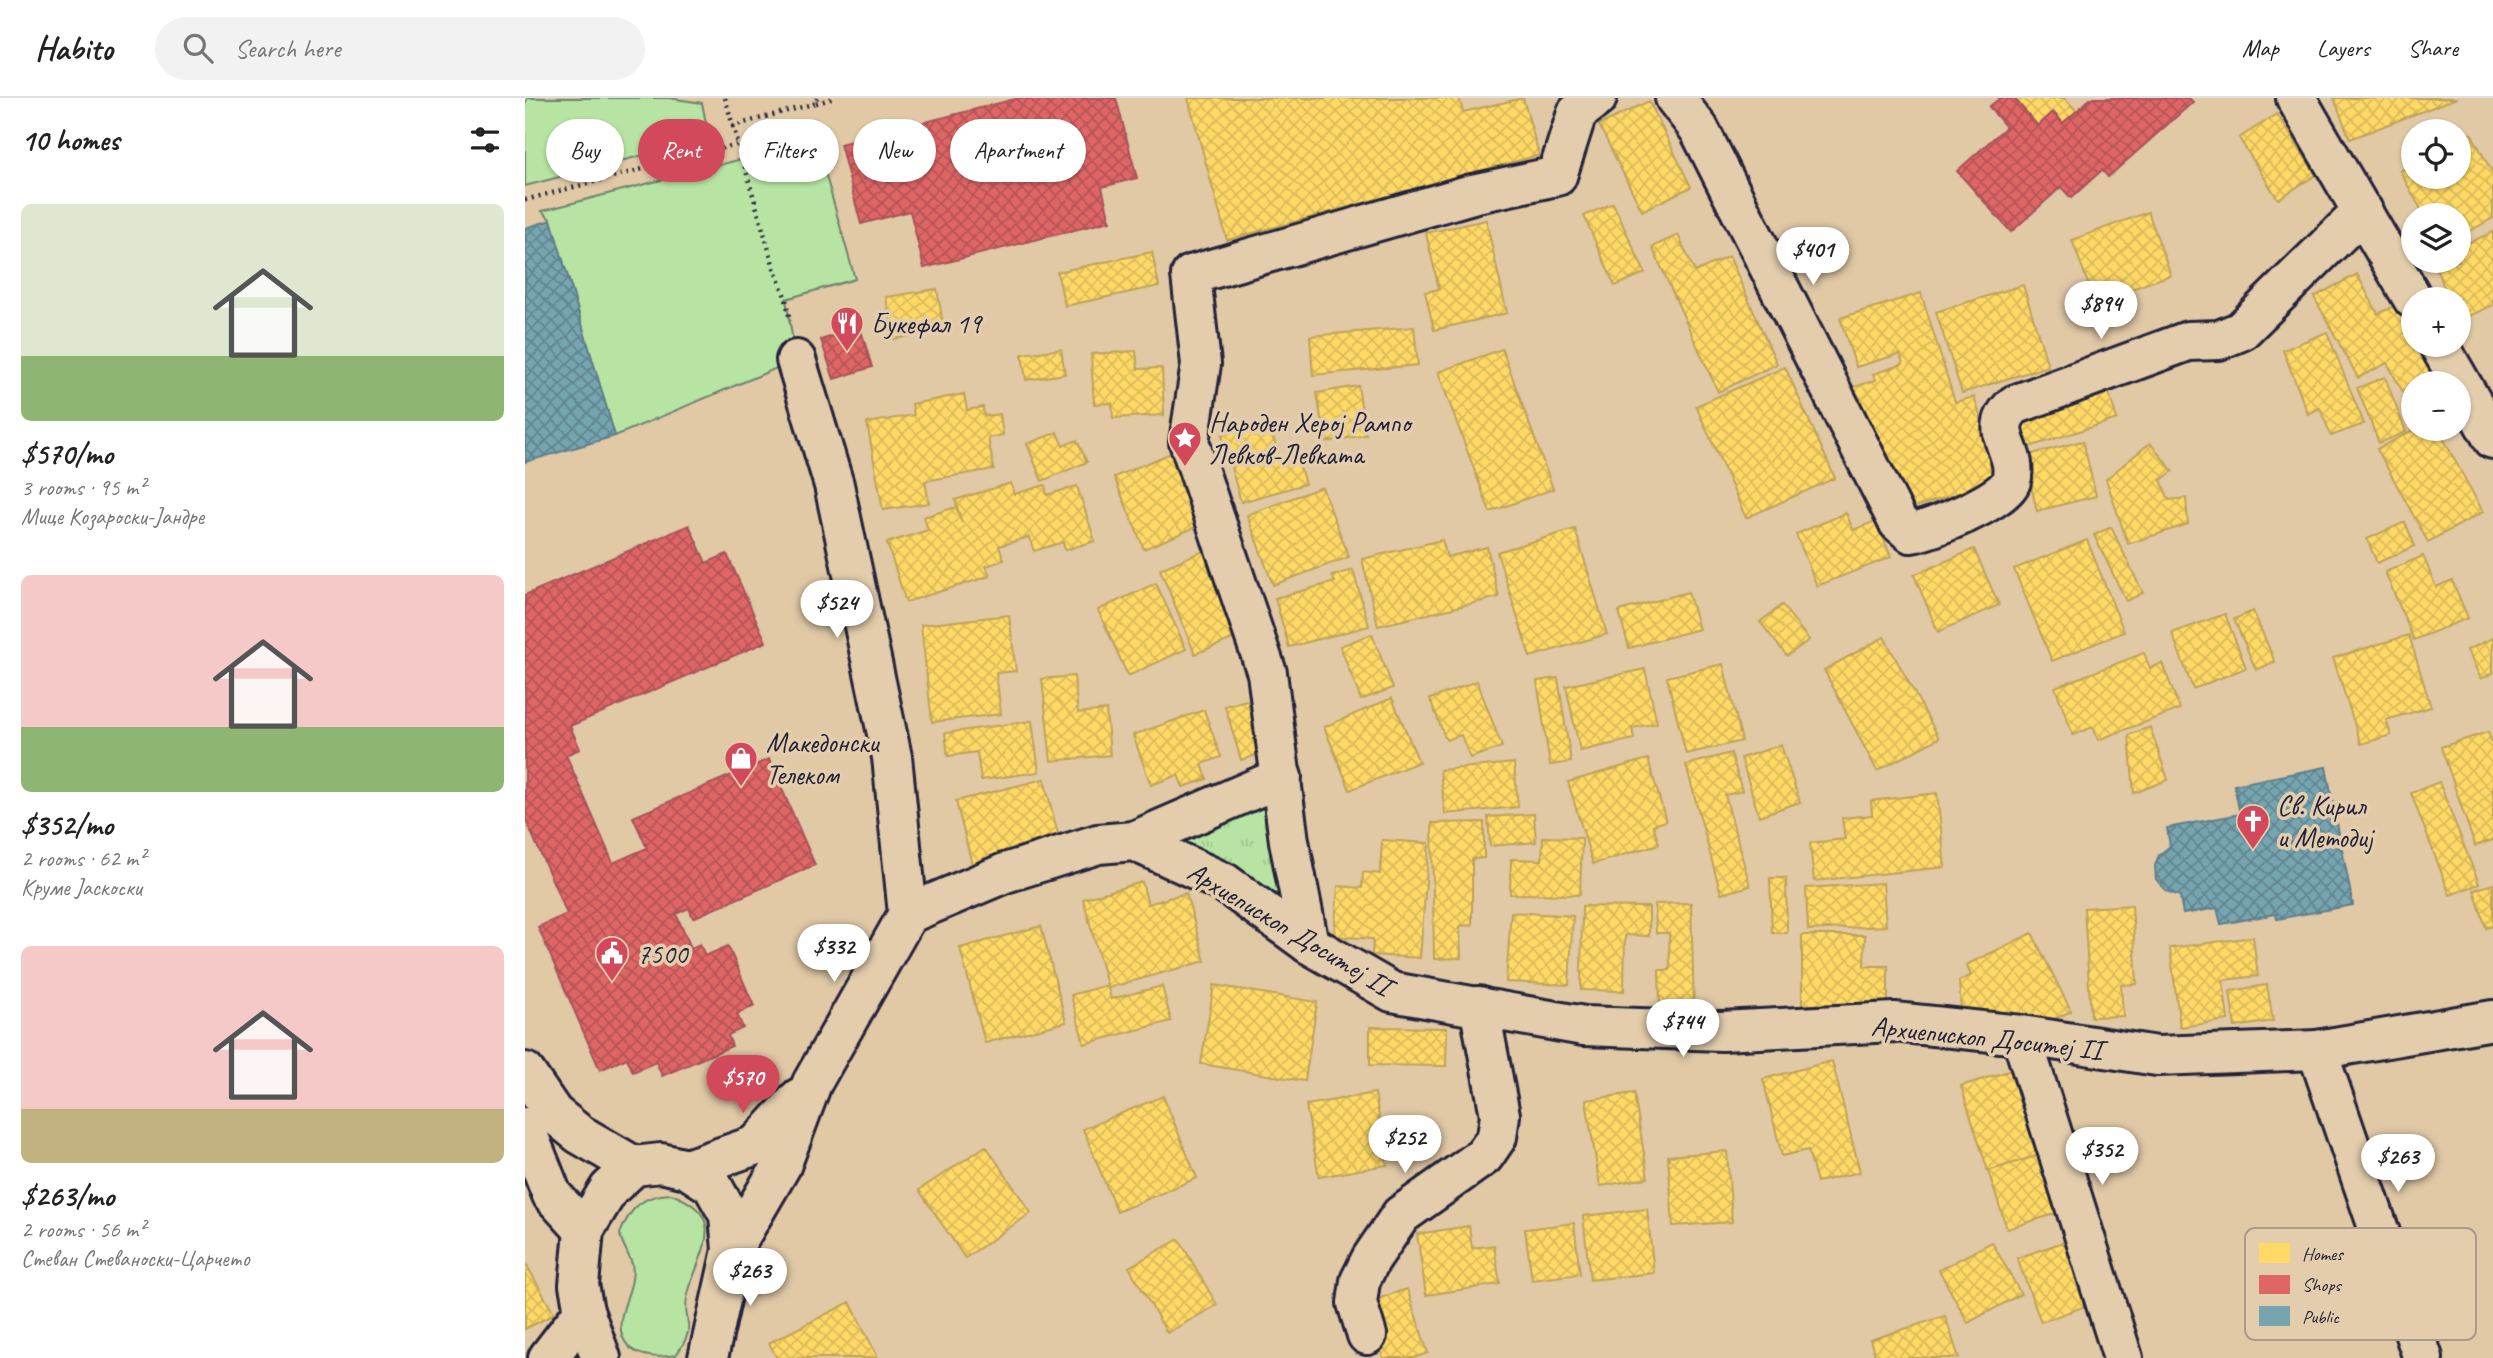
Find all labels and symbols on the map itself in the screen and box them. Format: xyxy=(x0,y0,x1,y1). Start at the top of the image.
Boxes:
pin: $401 xyxy=(1772,228,1854,287)
pin: $894 xyxy=(2060,282,2142,341)
restaurant icon: Букефал 19 xyxy=(828,304,866,353)
place label: Букефал 19 xyxy=(871,306,984,341)
place label: Народен Херој Рампо Левков-Левката xyxy=(1209,405,1414,472)
place icon: Народен Херој Рампо Левков-Левката xyxy=(1166,419,1204,468)
pin: $524 xyxy=(796,580,878,640)
place label: Македонски Телеком xyxy=(766,725,880,792)
shop icon: Македонски Телеком xyxy=(722,739,760,788)
place label: Св. Кирил и Методиј xyxy=(2277,788,2376,855)
church icon: Св. Кирил и Методиј xyxy=(2234,802,2272,851)
street label: Архиепископ Доситеј II xyxy=(1181,854,1403,1006)
pin: $332 xyxy=(793,924,875,984)
public building icon: 7500 xyxy=(593,934,631,983)
place label: 7500 xyxy=(637,936,690,971)
pin: $744 xyxy=(1642,1000,1724,1059)
street label: Архиепископ Доситеј II xyxy=(1870,1008,2110,1068)
pin: $570 xyxy=(702,1056,784,1115)
pin: $252 xyxy=(1364,1116,1446,1175)
pin: $352 xyxy=(2061,1128,2143,1187)
pin: $263 xyxy=(2357,1134,2439,1194)
legend xyxy=(2245,1228,2476,1340)
text: Homes xyxy=(2302,1242,2344,1266)
pin: $263 xyxy=(709,1248,791,1308)
text: Shops xyxy=(2302,1273,2342,1297)
text: Public xyxy=(2302,1305,2340,1329)

